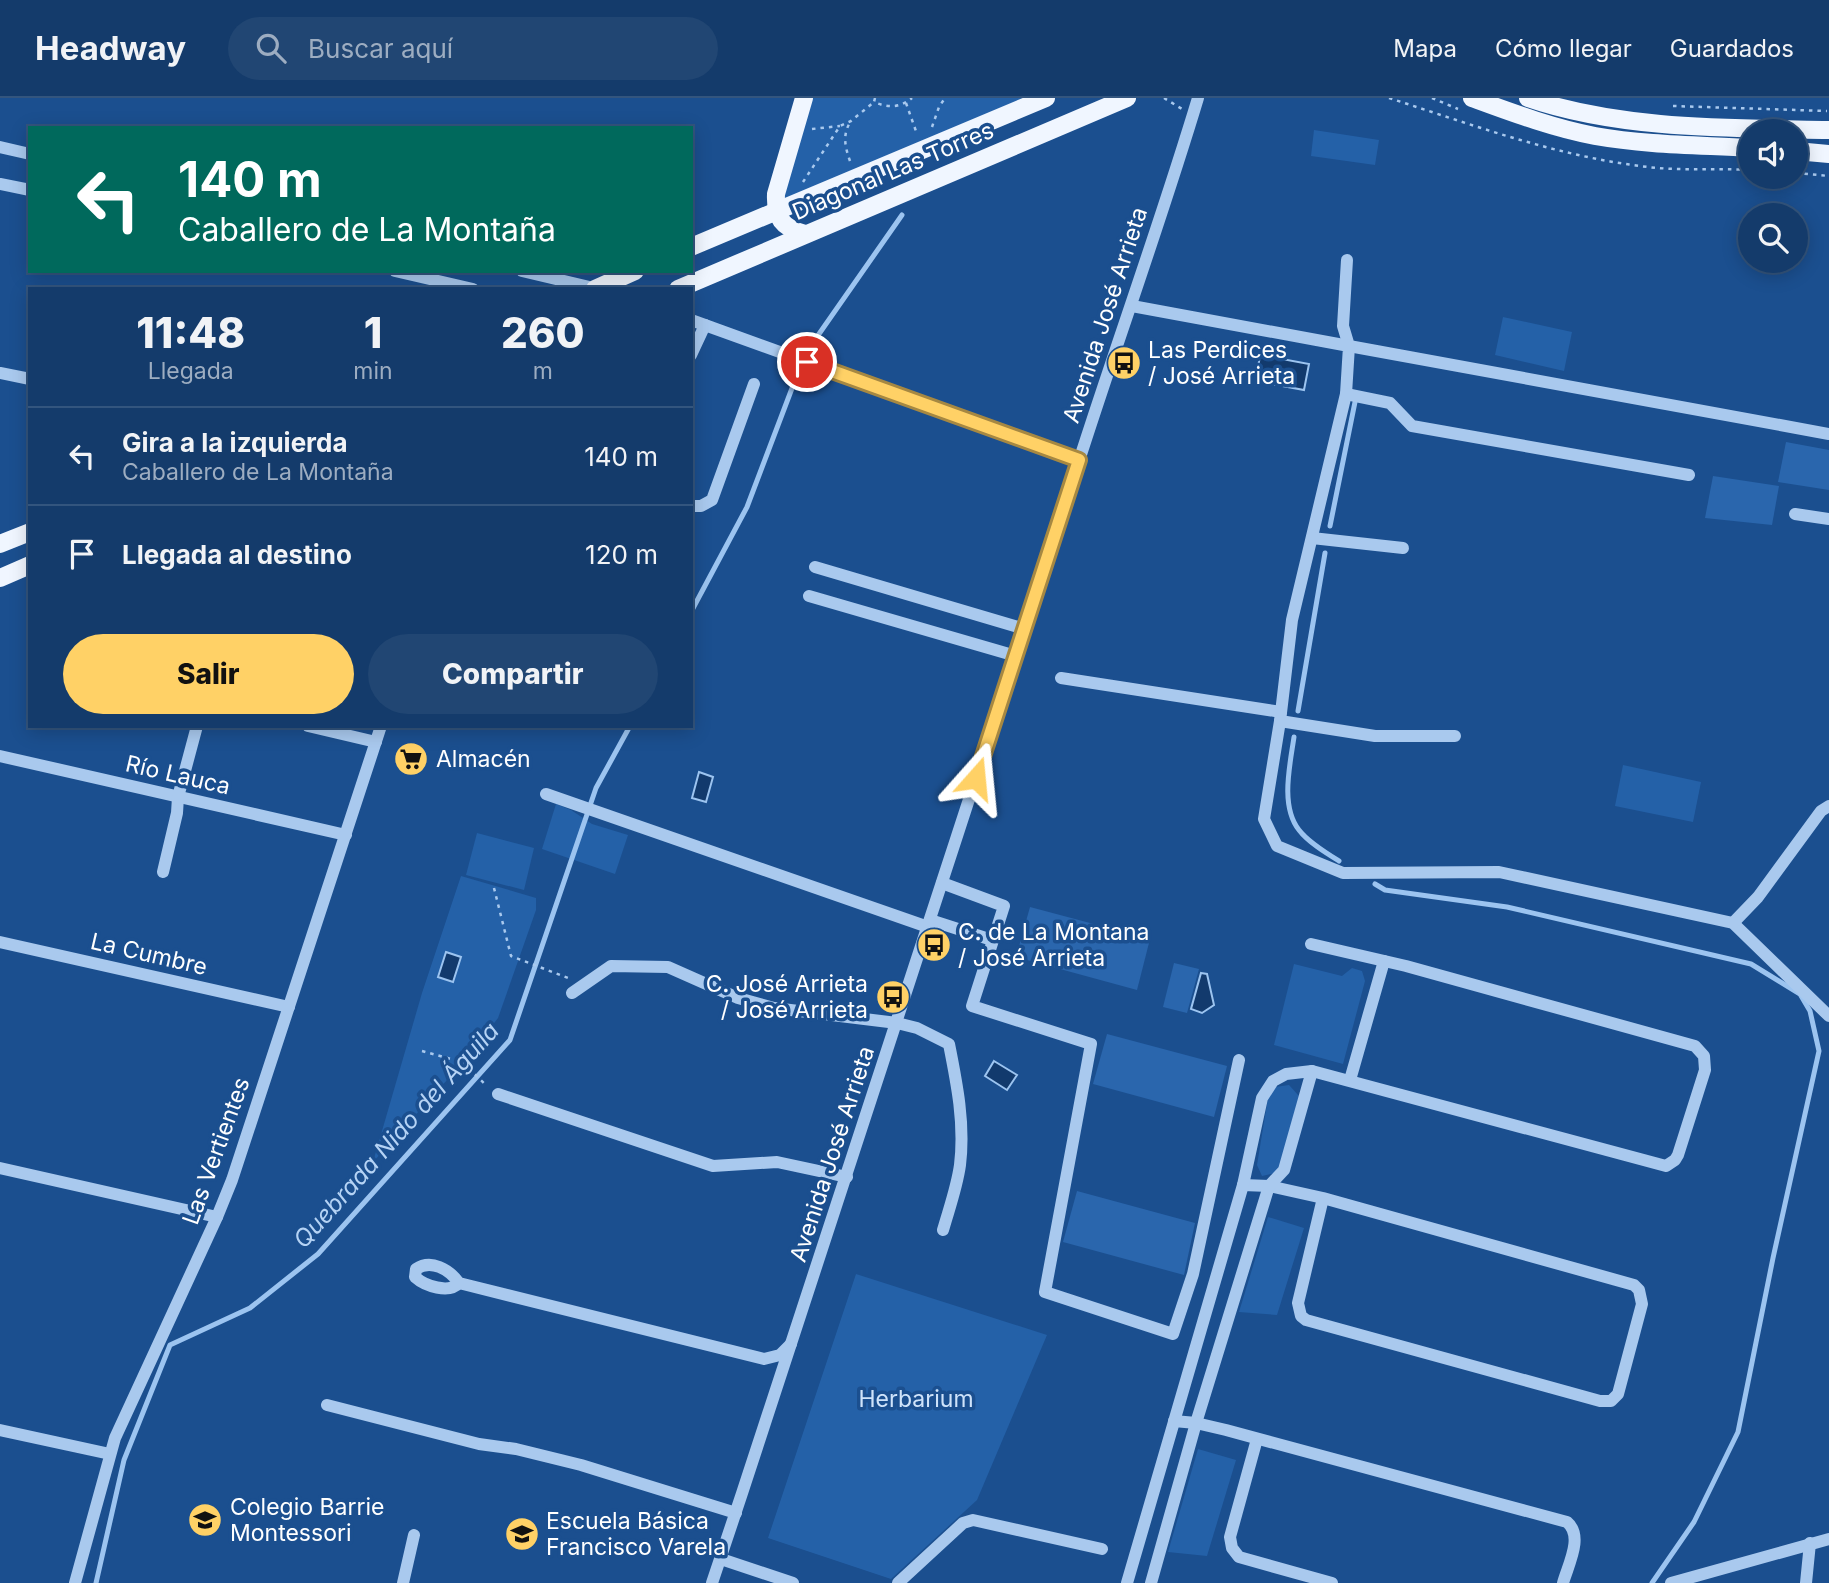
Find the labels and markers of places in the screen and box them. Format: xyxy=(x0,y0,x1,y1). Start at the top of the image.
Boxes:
pin xyxy=(777,332,837,392)
place label: Las Perdices / José Arrieta xyxy=(1148,336,1295,390)
bus stop icon: Las Perdices / José Arrieta xyxy=(1105,344,1143,382)
supermarket icon: Almacén xyxy=(392,740,430,778)
place label: Almacén xyxy=(436,745,531,773)
place label: C. de La Montana / José Arrieta xyxy=(958,918,1149,972)
bus stop icon: C. de La Montana / José Arrieta xyxy=(915,926,953,964)
place label: C. José Arrieta / José Arrieta xyxy=(706,970,868,1024)
bus stop icon: C. José Arrieta / José Arrieta xyxy=(874,978,912,1016)
place label: Colegio Barrie Montessori xyxy=(230,1493,385,1547)
school or university icon: Colegio Barrie Montessori xyxy=(186,1501,224,1539)
place label: Escuela Básica Francisco Varela xyxy=(546,1507,726,1561)
school or university icon: Escuela Básica Francisco Varela xyxy=(503,1515,541,1553)

